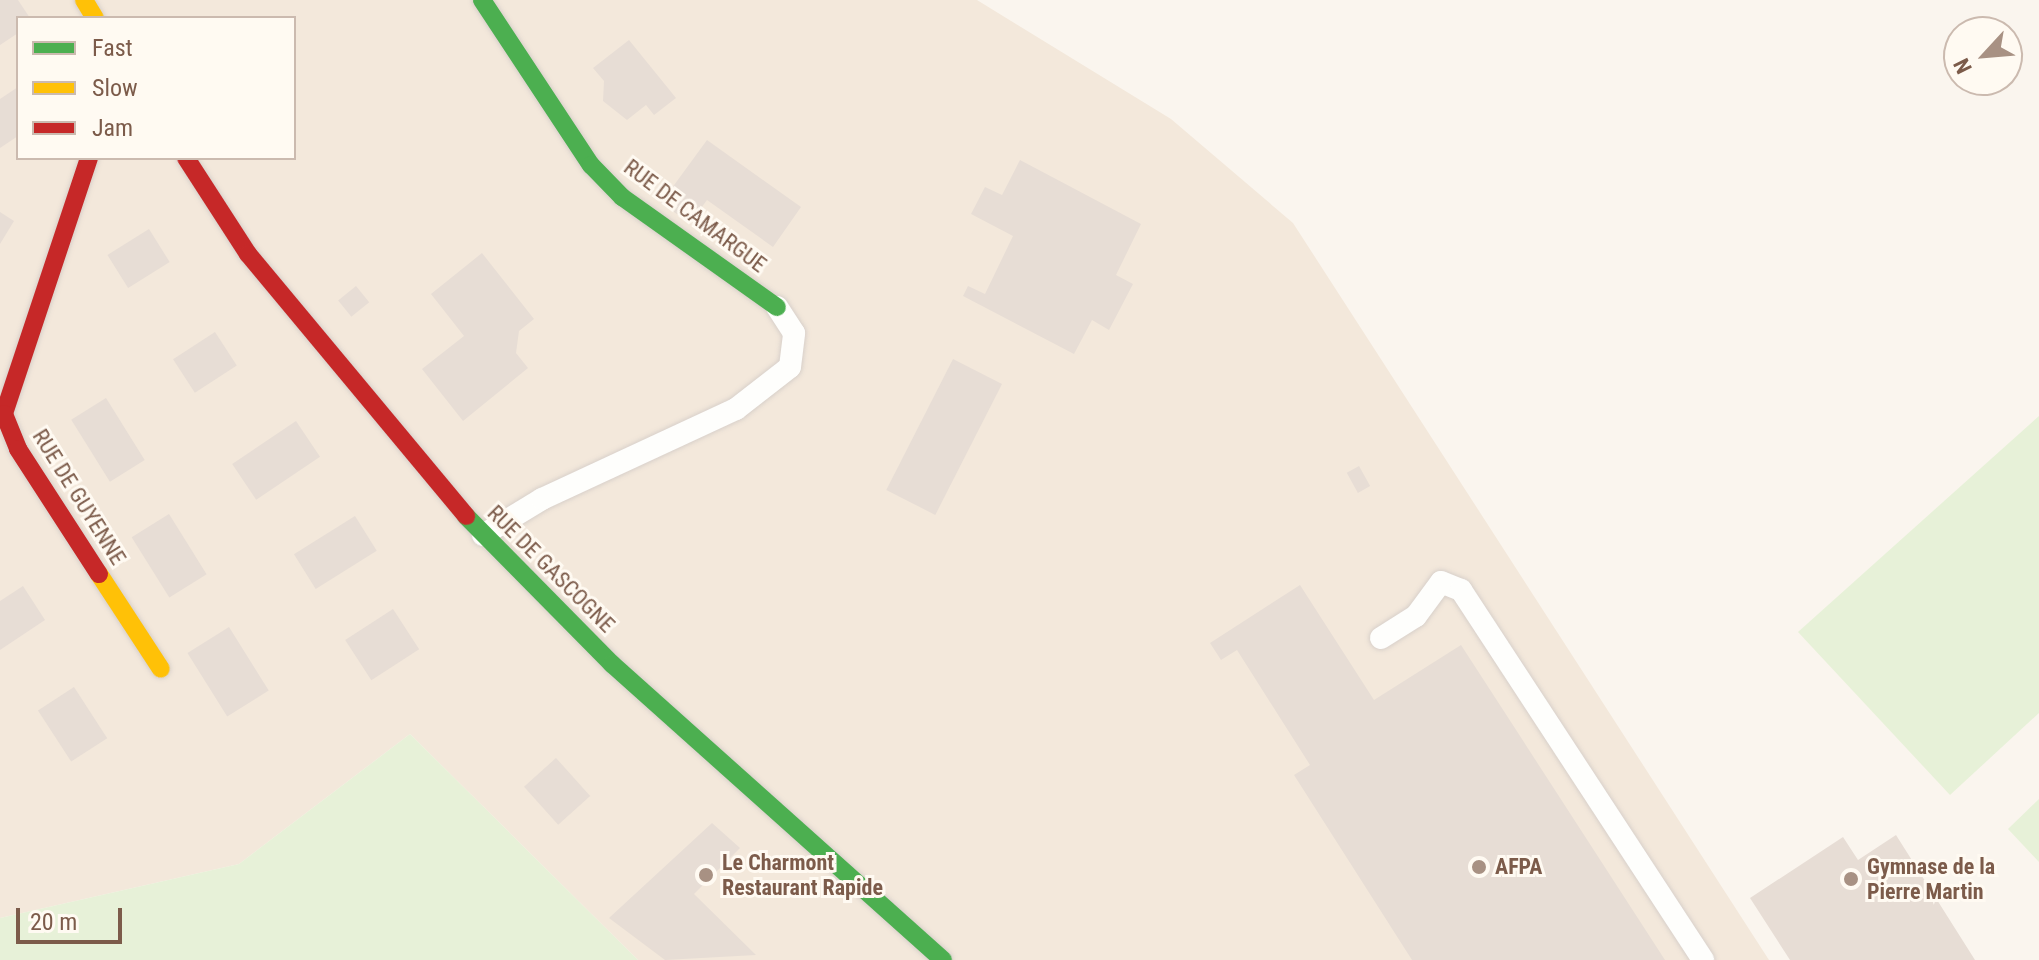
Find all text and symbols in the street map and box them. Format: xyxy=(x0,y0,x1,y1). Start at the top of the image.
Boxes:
legend xyxy=(16,16,296,160)
north arrow xyxy=(1943,16,2023,96)
text: Fast xyxy=(92,34,133,62)
text: N xyxy=(1949,54,1977,77)
text: Slow xyxy=(92,74,138,102)
text: Jam xyxy=(92,114,133,142)
street label: RUE DE CAMARGUE xyxy=(619,154,771,278)
street label: RUE DE GUYENNE xyxy=(27,424,131,570)
street label: RUE DE GASCOGNE xyxy=(482,500,620,638)
place label: Le Charmont Restaurant Rapide xyxy=(722,849,883,900)
place label: Gymnase de la Pierre Martin xyxy=(1867,853,1995,904)
place label: AFPA xyxy=(1495,854,1542,880)
marker: AFPA xyxy=(1470,858,1488,876)
marker: Le Charmont Restaurant Rapide xyxy=(697,866,715,884)
marker: Gymnase de la Pierre Martin xyxy=(1842,870,1860,888)
scale bar xyxy=(20,892,126,942)
text: 20 m xyxy=(30,908,77,936)

